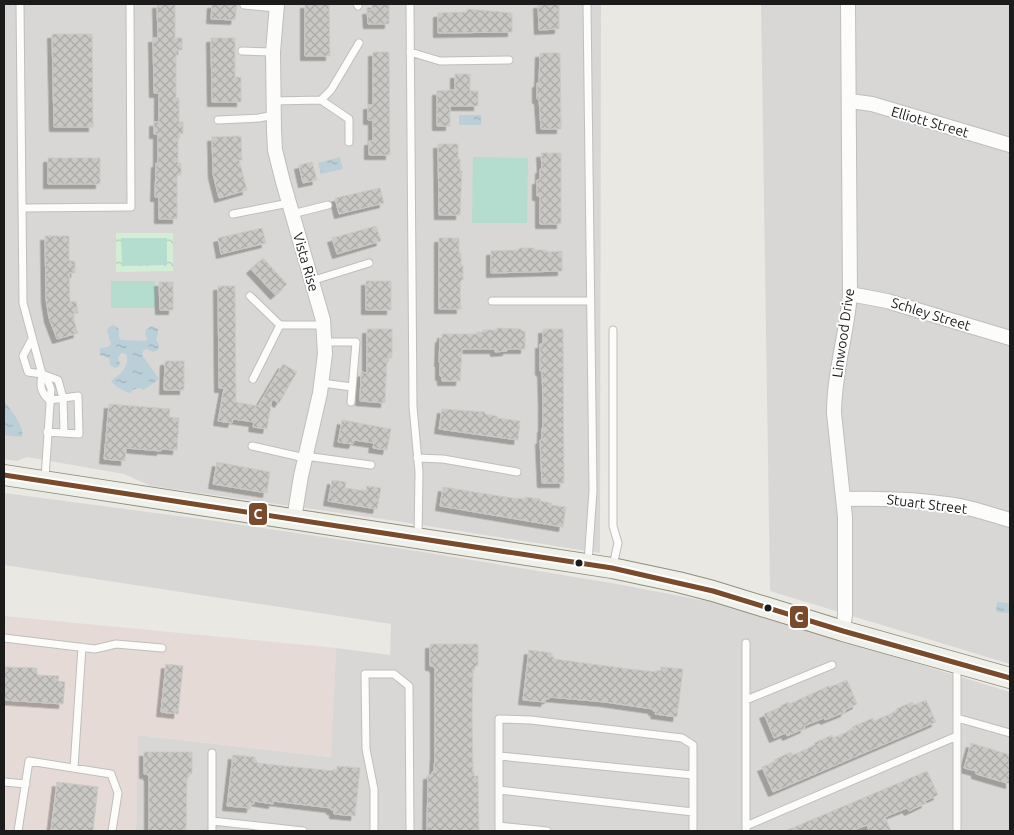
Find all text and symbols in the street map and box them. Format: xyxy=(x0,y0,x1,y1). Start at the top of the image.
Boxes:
street label: Elliott Street xyxy=(889,103,971,141)
street label: Vista Rise xyxy=(290,231,322,293)
street label: Linwood Drive xyxy=(829,287,857,379)
street label: Schley Street xyxy=(889,294,973,334)
street label: Stuart Street xyxy=(886,491,969,517)
line badge: C xyxy=(248,502,268,526)
text: C xyxy=(254,506,263,522)
unlabelled marker xyxy=(574,558,584,568)
unlabelled marker xyxy=(763,603,773,613)
line badge: C xyxy=(789,605,809,629)
text: C xyxy=(795,609,804,625)

